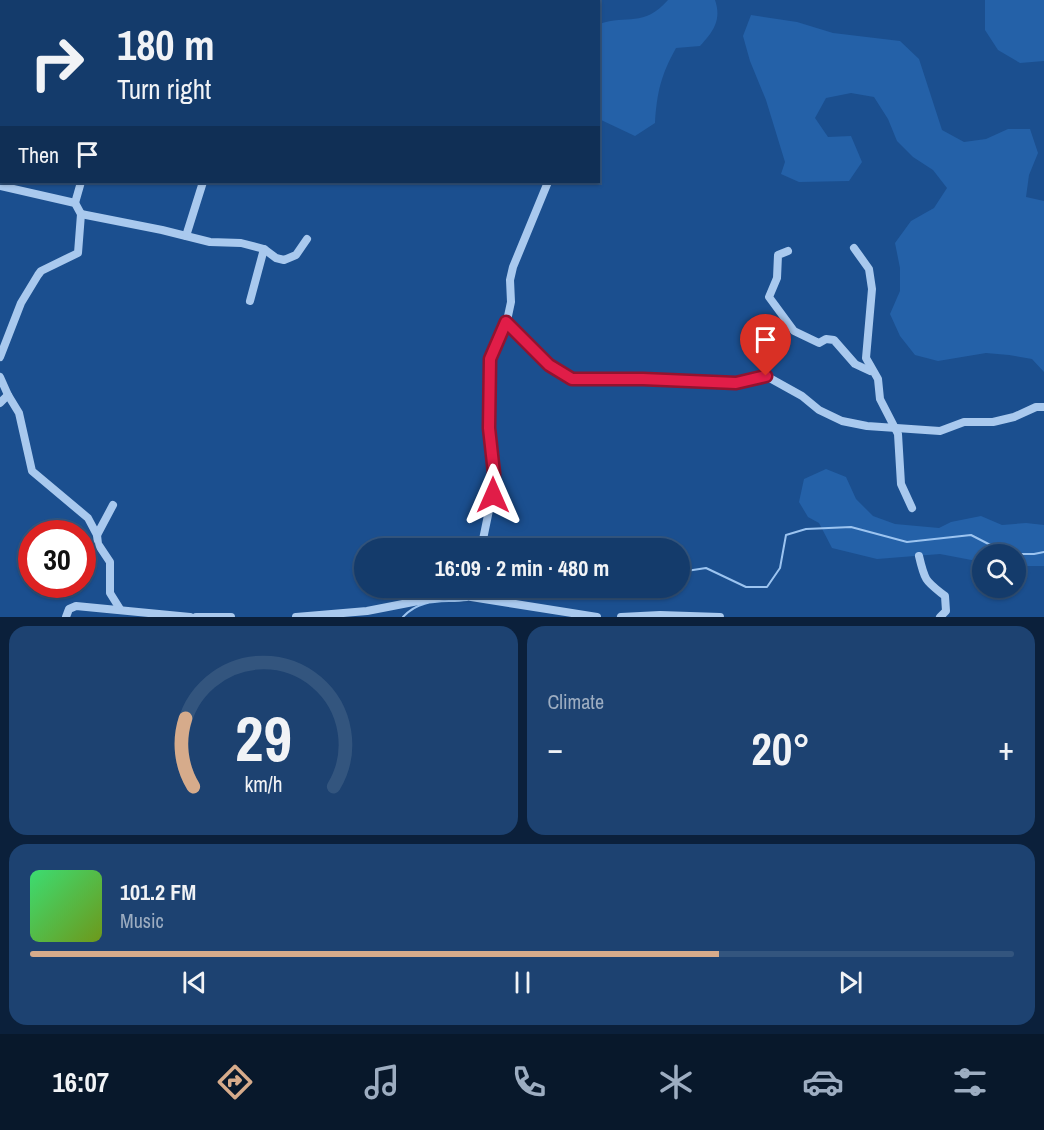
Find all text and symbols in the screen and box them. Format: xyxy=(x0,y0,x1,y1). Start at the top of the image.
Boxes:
text: 180 m xyxy=(117,17,215,73)
icon: right xyxy=(18,24,96,102)
text: Turn right xyxy=(117,71,211,107)
icon: arrive xyxy=(71,138,104,171)
text: Then xyxy=(18,140,59,170)
pin xyxy=(740,314,791,376)
icon: arrive xyxy=(749,323,782,356)
position arrow xyxy=(461,463,525,527)
speed limit sign: 30 xyxy=(18,520,96,598)
map controls xyxy=(972,544,1026,598)
button: search xyxy=(972,544,1026,598)
text: 16:09 · 2 min · 480 m xyxy=(435,553,609,583)
text: Climate xyxy=(548,688,604,715)
text: 29 xyxy=(235,696,292,780)
text: 20° xyxy=(751,718,810,779)
text: − xyxy=(548,726,563,770)
text: + xyxy=(998,726,1014,770)
text: km/h xyxy=(244,771,282,800)
text: 101.2 FM xyxy=(120,877,196,907)
text: Music xyxy=(120,907,164,934)
icon: previous xyxy=(178,966,211,999)
icon: pause xyxy=(506,966,539,999)
icon: next xyxy=(834,966,867,999)
icon: directions xyxy=(214,1061,256,1103)
icon: music xyxy=(361,1061,403,1103)
icon: phone xyxy=(508,1061,550,1103)
icon: climate xyxy=(655,1061,697,1103)
icon: car xyxy=(802,1061,844,1103)
icon: filters xyxy=(949,1061,991,1103)
text: 16:07 xyxy=(53,1064,109,1100)

